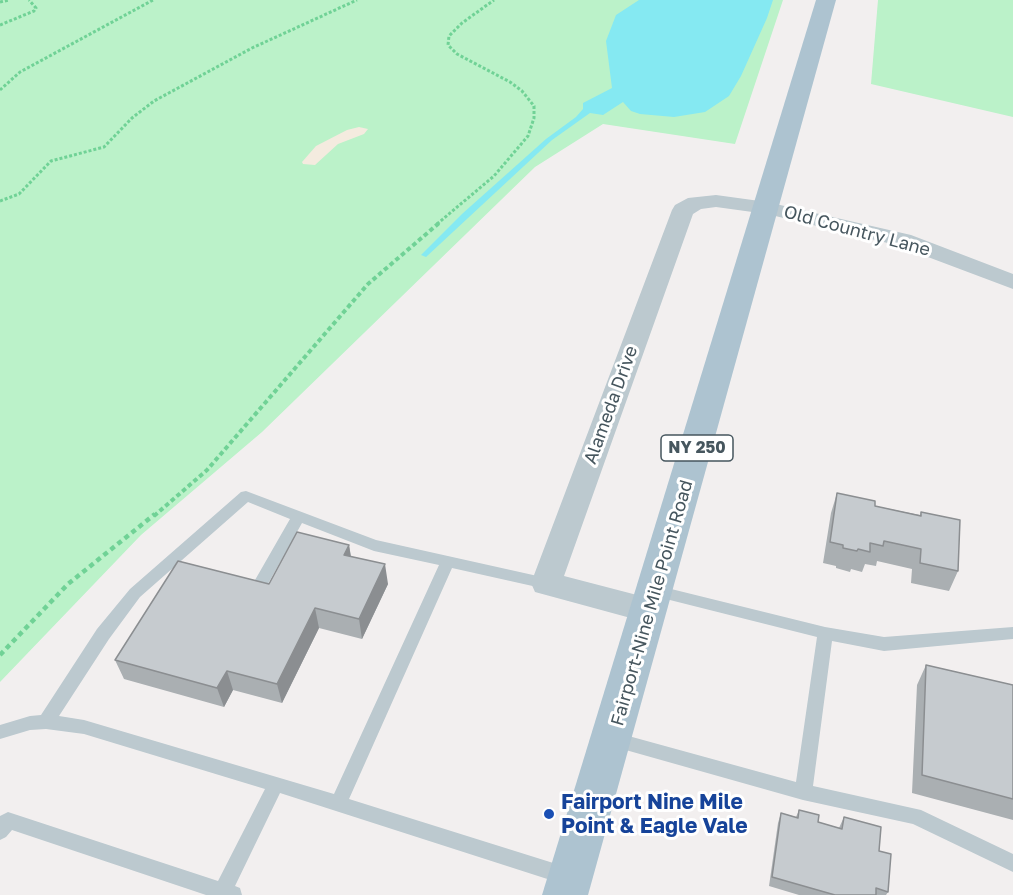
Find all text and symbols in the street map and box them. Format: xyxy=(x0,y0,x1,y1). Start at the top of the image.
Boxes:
street label: Old Country Lane xyxy=(781,201,933,261)
street label: Alameda Drive xyxy=(580,343,642,467)
road number: NY 250 xyxy=(661,435,733,461)
street label: Fairport-Nine Mile Point Road xyxy=(607,478,697,728)
place label: Fairport Nine Mile Point & Eagle Vale xyxy=(561,789,748,839)
marker: Fairport Nine Mile Point & Eagle Vale xyxy=(542,807,556,821)

